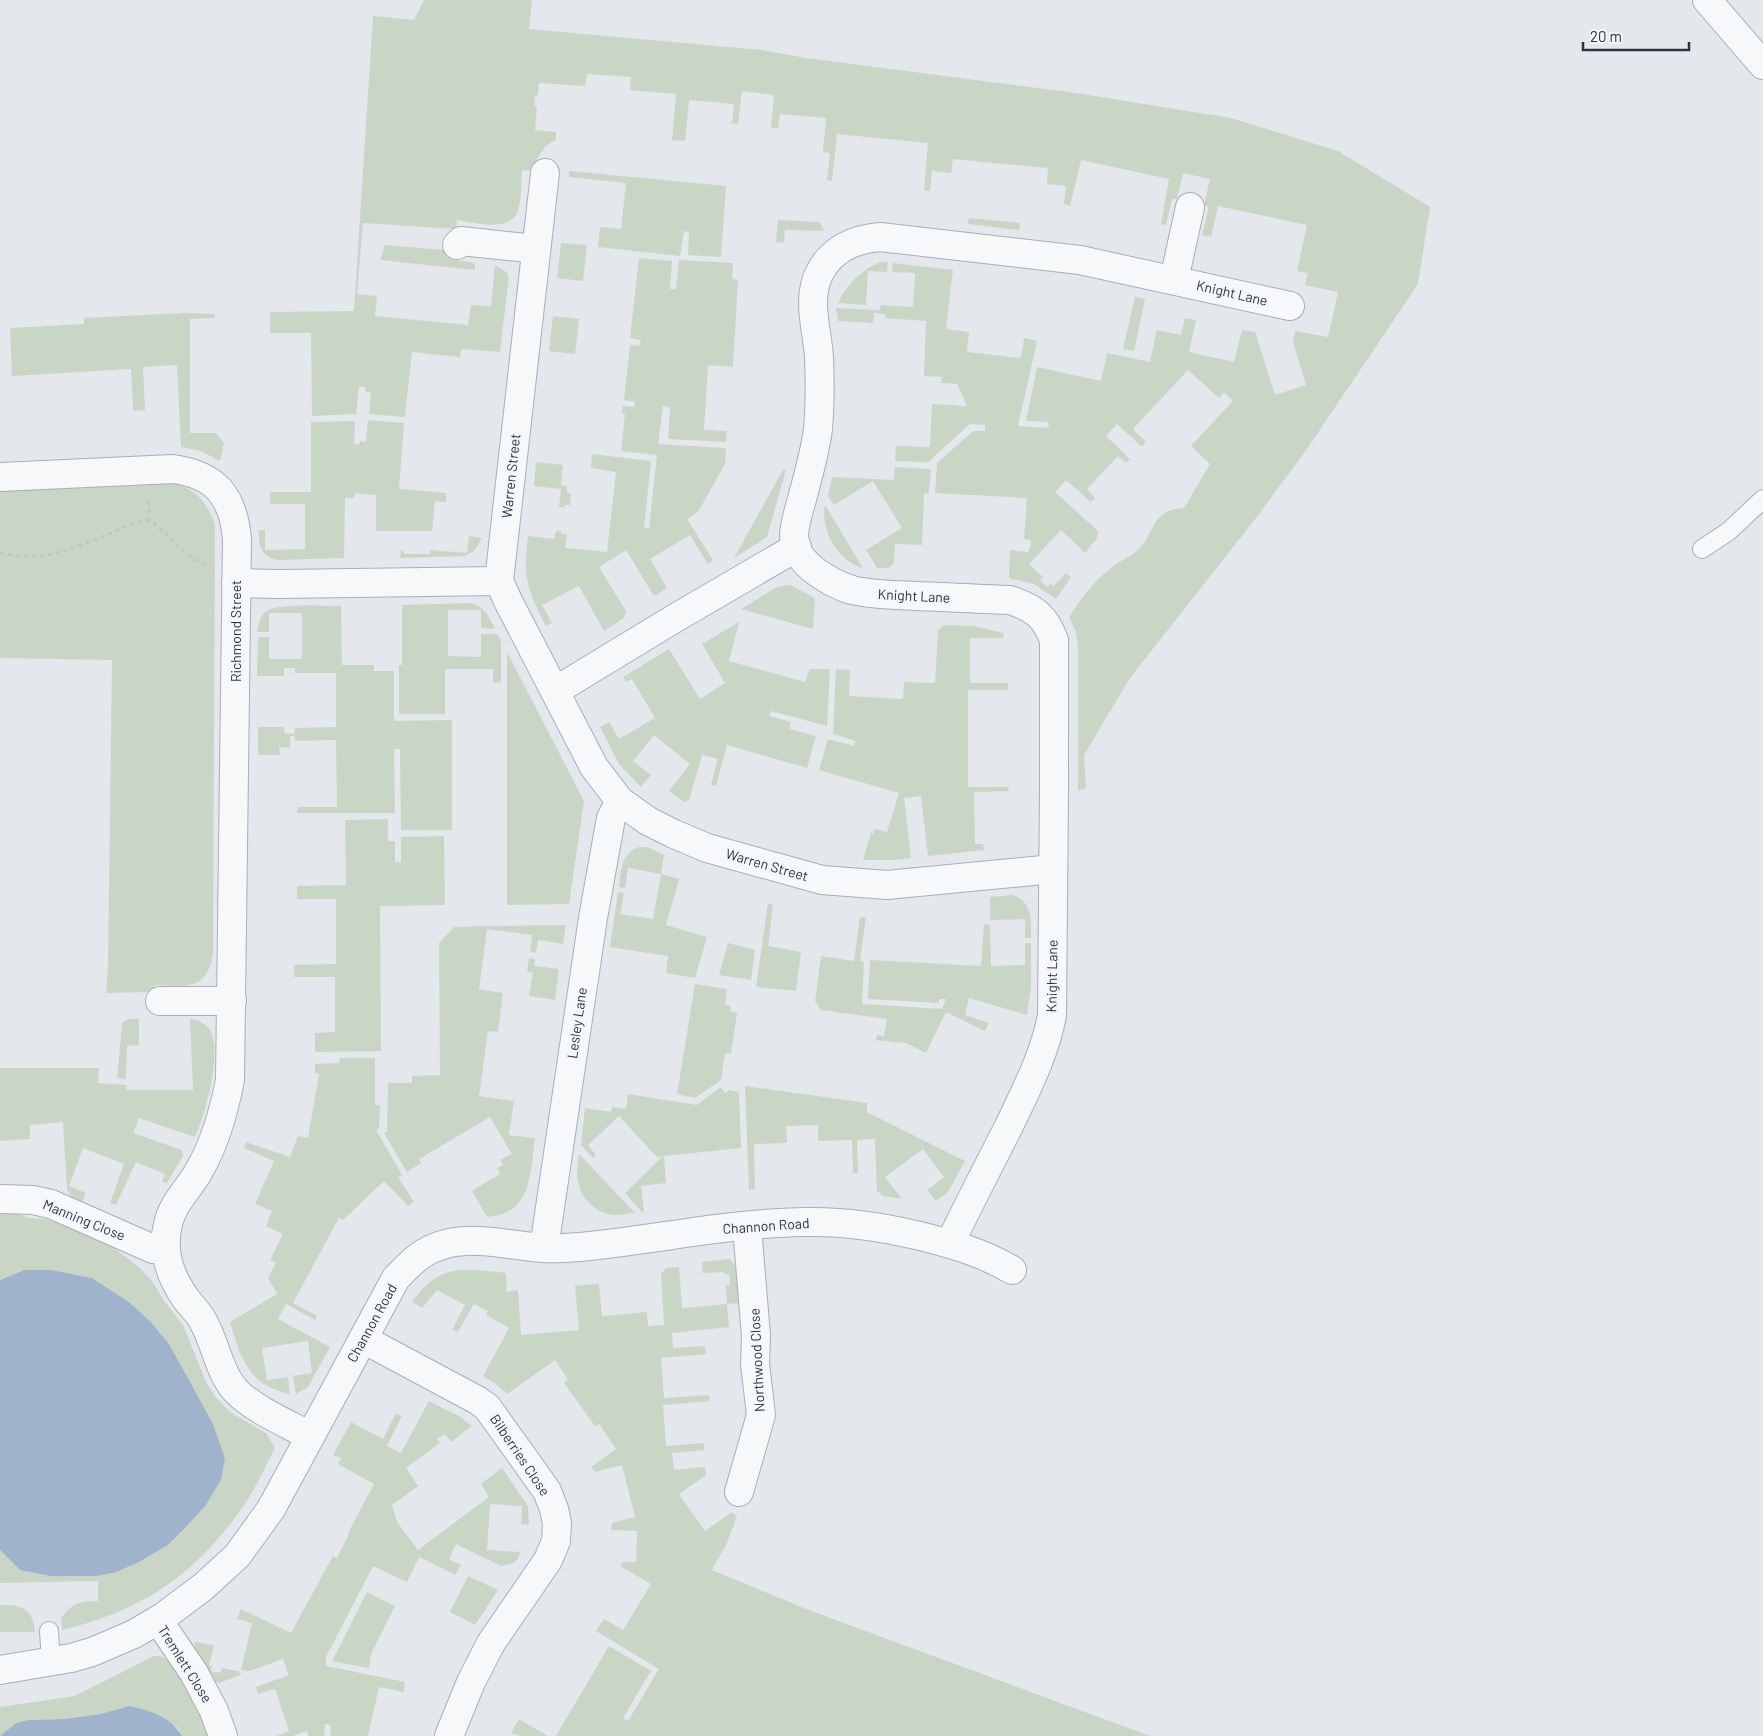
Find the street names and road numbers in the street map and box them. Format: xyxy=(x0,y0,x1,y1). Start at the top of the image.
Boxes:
street label: Knight Lane xyxy=(1195,276,1269,309)
street label: Warren Street xyxy=(498,433,523,519)
street label: Richmond Street xyxy=(227,580,244,682)
street label: Knight Lane xyxy=(877,585,951,606)
street label: Warren Street xyxy=(724,845,810,884)
street label: Knight Lane xyxy=(1042,940,1061,1012)
street label: Lesley Lane xyxy=(563,986,590,1060)
street label: Manning Close xyxy=(41,1195,128,1244)
street label: Channon Road xyxy=(722,1214,810,1237)
street label: Channon Road xyxy=(343,1281,400,1365)
street label: Northwood Close xyxy=(745,1308,768,1412)
street label: Bilberries Close xyxy=(487,1411,554,1499)
street label: Tremlett Close xyxy=(155,1622,216,1706)

